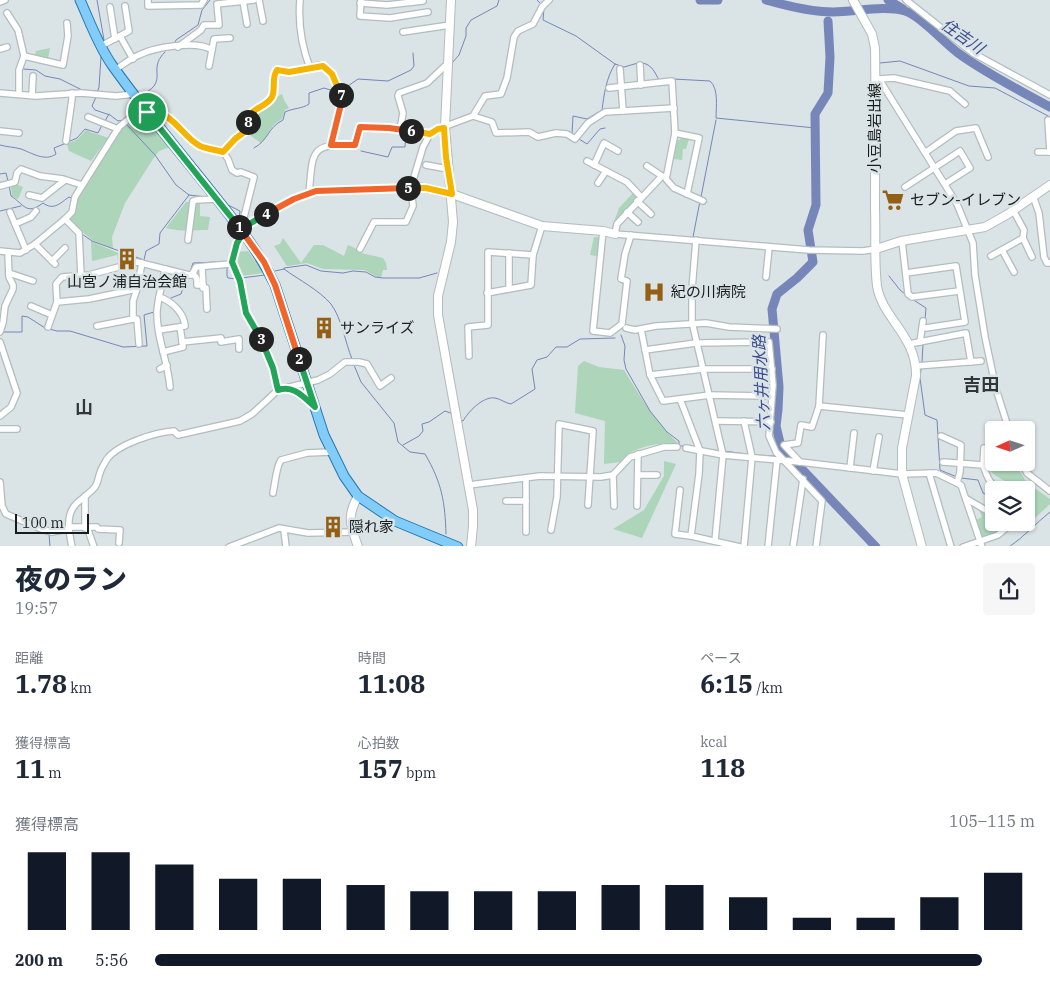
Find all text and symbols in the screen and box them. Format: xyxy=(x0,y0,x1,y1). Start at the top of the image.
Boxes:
water label: 住吉川 xyxy=(938,14,990,59)
pin: 7 xyxy=(328,82,354,108)
street label: 小豆島岩出線 xyxy=(865,83,884,173)
text: 7 xyxy=(337,86,346,104)
pin xyxy=(126,91,168,133)
icon: arrive xyxy=(133,98,161,126)
pin: 8 xyxy=(236,110,260,134)
text: 8 xyxy=(244,113,253,131)
pin: 6 xyxy=(398,118,424,144)
text: 6 xyxy=(407,122,416,140)
pin: 5 xyxy=(396,176,420,200)
text: 5 xyxy=(404,179,413,197)
supermarket icon: セブン-イレブン xyxy=(880,187,906,213)
place label: セブン-イレブン xyxy=(910,190,1021,209)
pin: 4 xyxy=(254,202,278,226)
text: 4 xyxy=(262,205,271,223)
pin: 1 xyxy=(226,214,252,240)
text: 1 xyxy=(235,218,244,236)
building icon: 山宮ノ浦自治会館 xyxy=(114,246,140,272)
place label: 山宮ノ浦自治会館 xyxy=(67,272,187,291)
hospital icon: 紀の川病院 xyxy=(641,279,667,305)
place label: 紀の川病院 xyxy=(671,282,746,301)
building icon: サンライズ xyxy=(311,315,337,341)
place label: サンライズ xyxy=(340,318,415,337)
pin: 3 xyxy=(248,326,274,352)
text: 3 xyxy=(257,330,266,348)
water label: 六ヶ井用水路 xyxy=(748,333,773,431)
pin: 2 xyxy=(286,346,312,372)
text: 2 xyxy=(295,350,304,368)
district label: 吉田 xyxy=(963,373,999,396)
district label: 山 xyxy=(75,396,93,419)
north arrow xyxy=(985,421,1035,471)
map controls xyxy=(985,421,1035,531)
button: layers xyxy=(985,481,1035,531)
scale bar xyxy=(15,512,89,535)
text: 100 m xyxy=(22,514,64,532)
building icon: 隠れ家 xyxy=(320,514,346,540)
place label: 隠れ家 xyxy=(349,517,394,536)
text: 夜のラン xyxy=(15,560,127,597)
button: share xyxy=(983,563,1035,615)
text: 19:57 xyxy=(15,598,58,618)
text: 距離 xyxy=(15,649,43,667)
text: 時間 xyxy=(358,649,386,667)
text: ペース xyxy=(700,649,742,667)
text: 1.78 xyxy=(15,667,67,700)
text: 11:08 xyxy=(358,667,425,700)
text: 6:15 xyxy=(700,667,753,700)
text: km xyxy=(67,679,92,697)
text: /km xyxy=(753,679,783,697)
text: kcal xyxy=(700,733,727,751)
text: 獲得標高 xyxy=(15,734,71,752)
text: 心拍数 xyxy=(358,734,400,752)
text: 118 xyxy=(700,751,745,784)
text: 11 xyxy=(15,752,45,785)
text: 157 xyxy=(358,752,403,785)
text: m xyxy=(45,764,62,782)
text: bpm xyxy=(403,764,436,782)
text: 105–115 m xyxy=(949,811,1035,831)
text: 獲得標高 xyxy=(15,814,79,834)
text: 200 m xyxy=(15,950,63,970)
text: 5:56 xyxy=(95,950,128,970)

